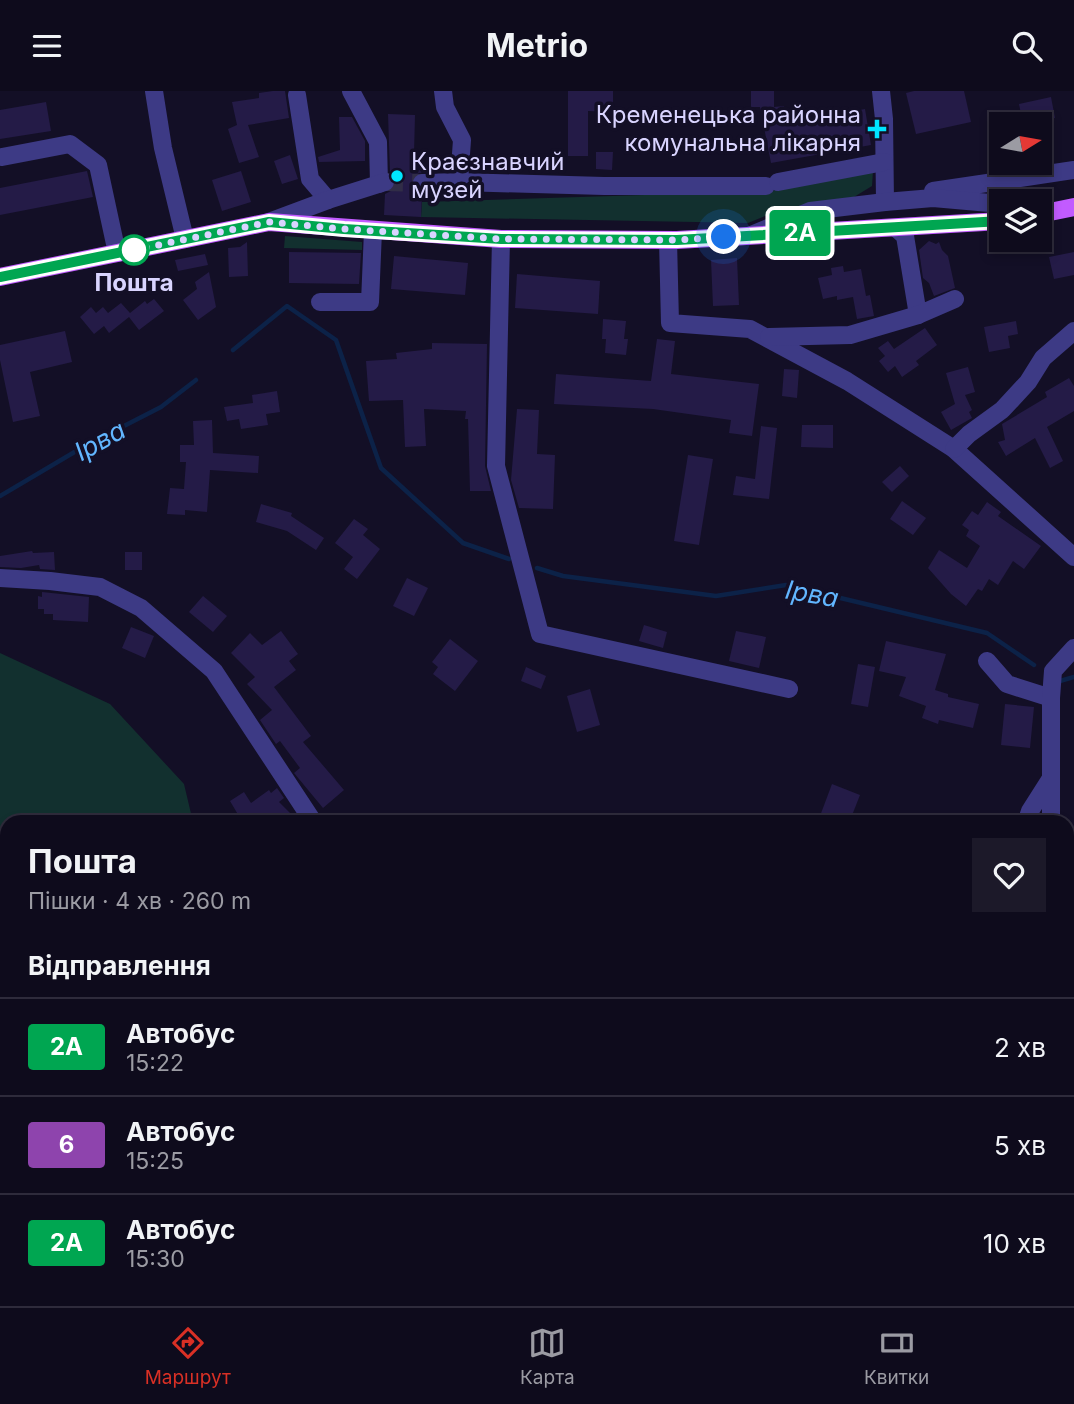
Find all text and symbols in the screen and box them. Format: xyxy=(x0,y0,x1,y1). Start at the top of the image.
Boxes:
text: Metrio xyxy=(486,26,588,65)
icon: menu xyxy=(28,27,66,65)
icon: search xyxy=(1008,27,1046,65)
place label: Кременецька районна комунальна лікарня xyxy=(596,100,861,157)
north arrow xyxy=(989,112,1052,175)
map controls xyxy=(989,112,1052,252)
marker: Кременецька районна комунальна лікарня xyxy=(867,119,887,139)
place label: Краєзнавчий музей xyxy=(411,147,564,204)
marker: Краєзнавчий музей xyxy=(389,168,405,184)
button: layers xyxy=(989,189,1052,252)
line badge: 2A xyxy=(768,210,832,256)
text: 2A xyxy=(783,218,817,247)
your location xyxy=(706,219,741,254)
marker: Пошта xyxy=(119,235,149,265)
place label: Пошта xyxy=(94,268,174,297)
water label: Ірва xyxy=(69,414,131,467)
water label: Ірва xyxy=(783,574,841,613)
button: heart xyxy=(972,838,1046,912)
text: Пошта xyxy=(28,841,137,881)
text: Пішки · 4 хв · 260 m xyxy=(28,887,251,915)
text: Відправлення xyxy=(28,950,211,981)
text: Автобус xyxy=(126,1018,235,1049)
text: 2A xyxy=(50,1032,83,1061)
text: 2 хв xyxy=(994,1032,1046,1063)
text: 15:22 xyxy=(126,1049,184,1077)
text: Автобус xyxy=(126,1116,235,1147)
text: 6 xyxy=(59,1130,74,1159)
text: 5 хв xyxy=(994,1130,1046,1161)
text: 15:25 xyxy=(126,1147,184,1175)
text: Автобус xyxy=(126,1214,235,1245)
text: 2A xyxy=(50,1228,83,1257)
text: 10 хв xyxy=(983,1228,1046,1259)
text: 15:30 xyxy=(126,1245,185,1273)
tab: Маршрут xyxy=(145,1324,231,1389)
tab: Карта xyxy=(520,1324,575,1389)
tab: Квитки xyxy=(864,1324,929,1389)

